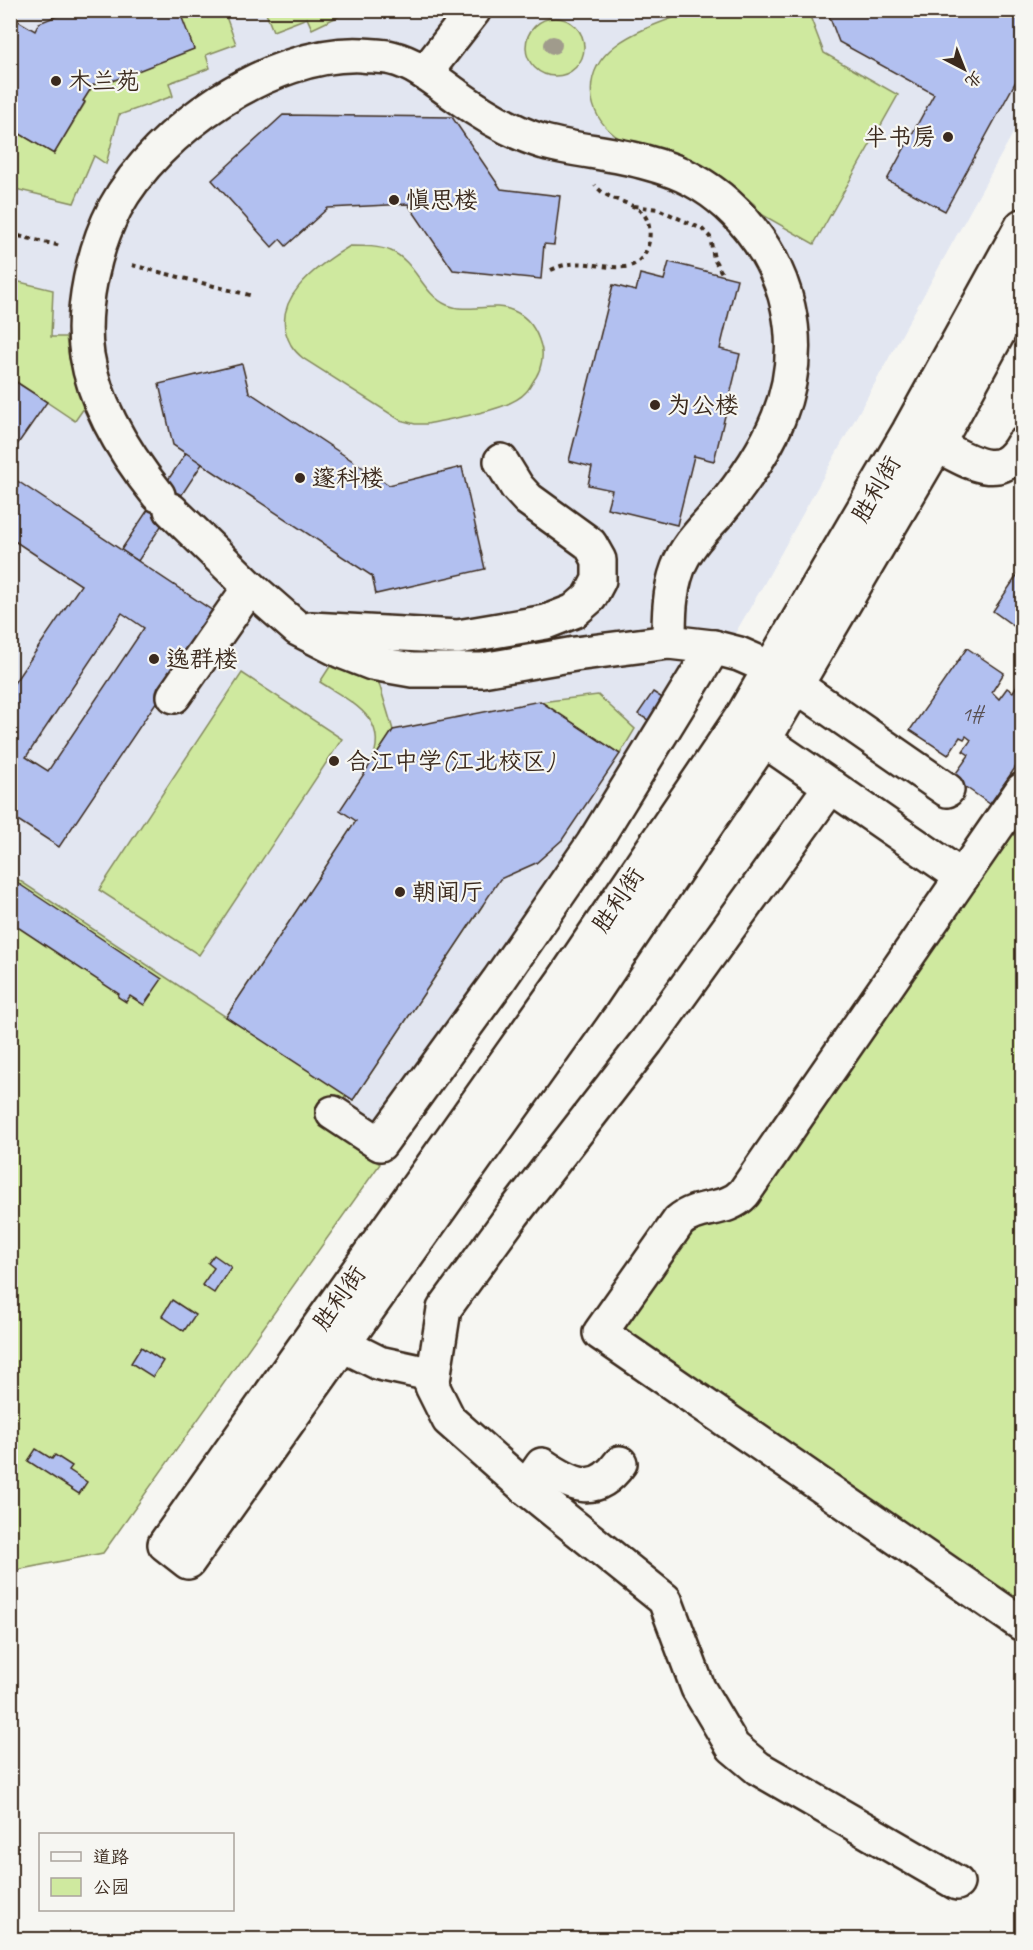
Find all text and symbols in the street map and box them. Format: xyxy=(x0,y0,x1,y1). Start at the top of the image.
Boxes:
north arrow xyxy=(934,39,994,99)
place label: 木兰苑 xyxy=(68,66,140,96)
text: 北 xyxy=(961,67,986,92)
marker: 木兰苑 xyxy=(49,74,63,88)
place label: 半书房 xyxy=(864,122,936,152)
marker: 半书房 xyxy=(941,130,955,144)
place label: 慎思楼 xyxy=(406,185,478,215)
marker: 慎思楼 xyxy=(387,193,401,207)
place label: 为公楼 xyxy=(667,390,739,420)
marker: 为公楼 xyxy=(648,398,662,412)
street label: 胜利街 xyxy=(845,450,907,528)
place label: 邃科楼 xyxy=(312,463,384,493)
marker: 邃科楼 xyxy=(293,471,307,485)
place label: 逸群楼 xyxy=(166,644,238,674)
marker: 逸群楼 xyxy=(147,652,161,666)
house number: 1# xyxy=(961,701,986,727)
place label: 合江中学(江北校区) xyxy=(346,746,555,776)
marker: 合江中学(江北校区) xyxy=(327,754,341,768)
street label: 胜利街 xyxy=(585,862,651,938)
place label: 朝闻厅 xyxy=(412,877,484,907)
marker: 朝闻厅 xyxy=(393,885,407,899)
street label: 胜利街 xyxy=(306,1260,372,1336)
legend xyxy=(39,1833,234,1911)
text: 道路 xyxy=(93,1846,129,1868)
text: 公园 xyxy=(93,1876,129,1898)

